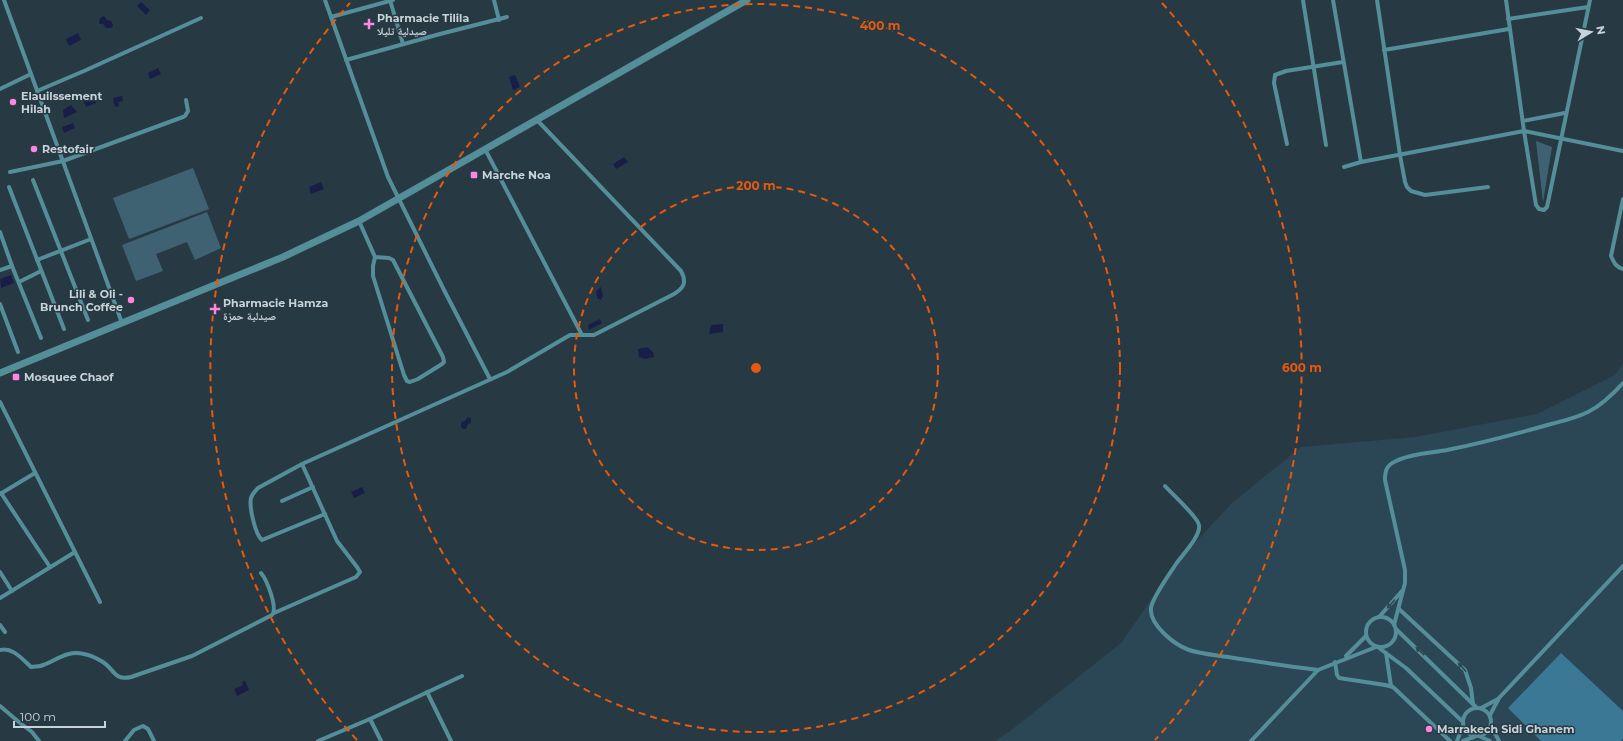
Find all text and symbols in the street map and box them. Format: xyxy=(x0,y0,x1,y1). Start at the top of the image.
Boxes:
place label: Pharmacie Tilila صيدلية تليلا xyxy=(377,11,469,38)
north arrow xyxy=(1571,12,1611,52)
text: 400 m xyxy=(860,18,900,33)
marker: Pharmacie Tilila صيدلية تليلا xyxy=(364,19,374,29)
text: N xyxy=(1593,25,1609,36)
place label: Elauilssement Hilah xyxy=(21,89,102,116)
marker: Elauilssement Hilah xyxy=(8,97,18,107)
place label: Restofair xyxy=(42,142,94,156)
marker: Restofair xyxy=(29,144,39,154)
place label: Marche Noa xyxy=(482,168,551,182)
marker: Marche Noa xyxy=(469,170,479,180)
text: 200 m xyxy=(736,178,776,193)
place label: Lili & Oli - Brunch Coffee xyxy=(40,287,123,314)
marker: Lili & Oli - Brunch Coffee xyxy=(126,295,136,305)
place label: Pharmacie Hamza صيدلية حمزة xyxy=(223,296,329,323)
marker: Pharmacie Hamza صيدلية حمزة xyxy=(210,304,220,314)
text: 600 m xyxy=(1282,360,1322,375)
centre of rings xyxy=(749,361,763,375)
place label: Mosquee Chaof xyxy=(24,370,114,384)
marker: Mosquee Chaof xyxy=(11,372,21,382)
one-way arrow xyxy=(1386,599,1396,609)
one-way arrow xyxy=(1415,646,1425,656)
one-way arrow xyxy=(1457,662,1466,673)
scale bar xyxy=(14,703,105,729)
text: 100 m xyxy=(20,709,56,724)
place label: Marrakech Sidi Ghanem xyxy=(1437,722,1575,736)
marker: Marrakech Sidi Ghanem xyxy=(1424,724,1434,734)

